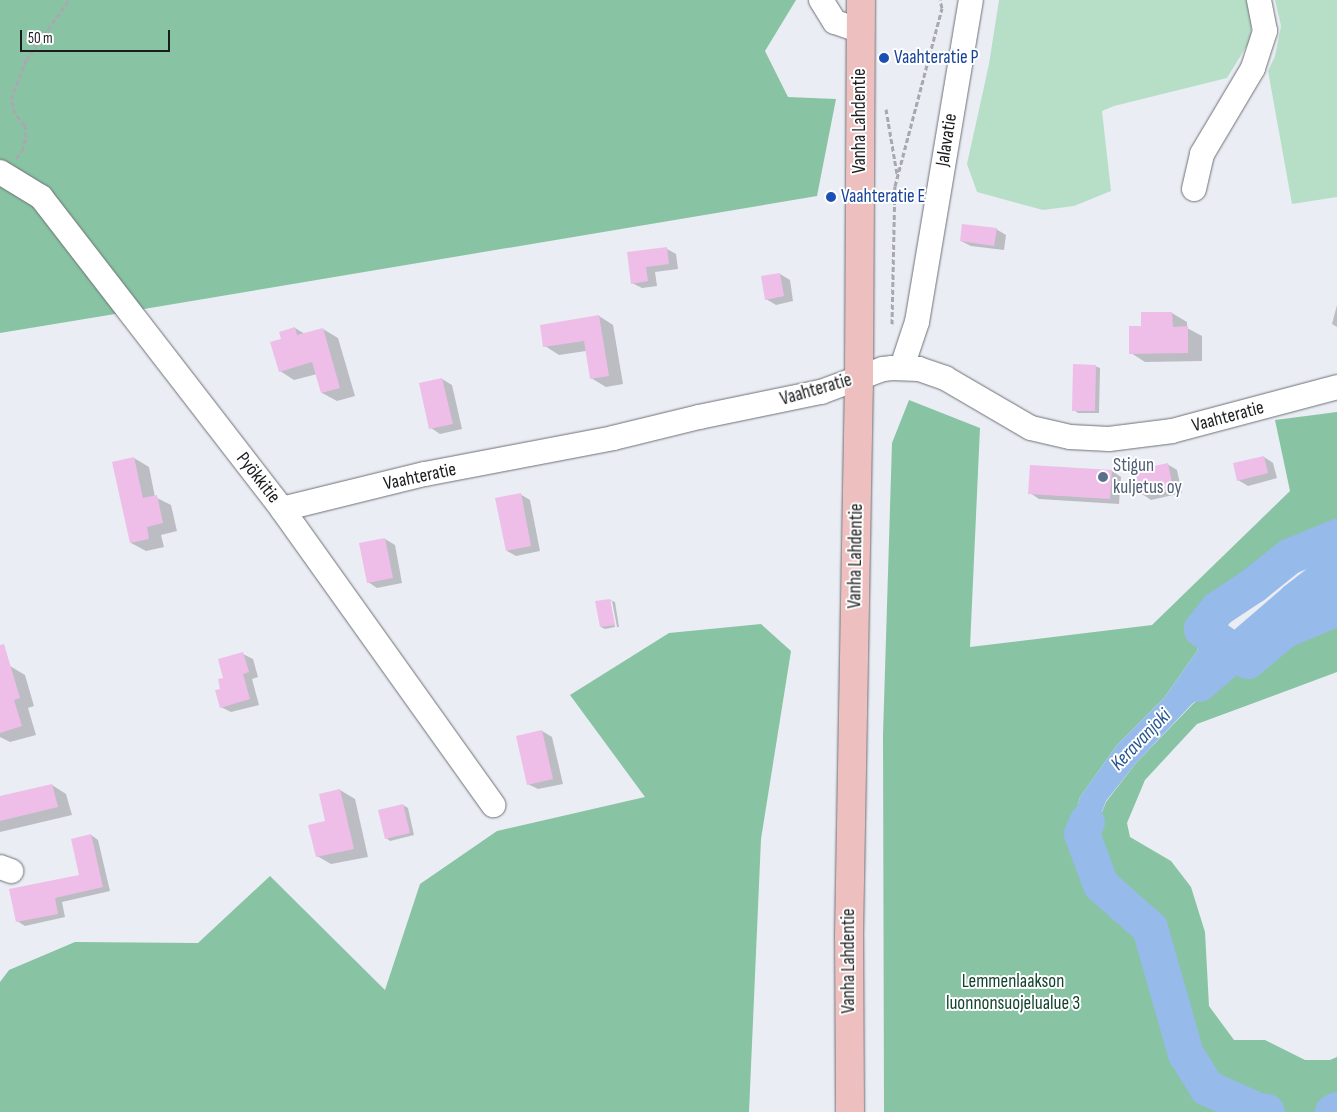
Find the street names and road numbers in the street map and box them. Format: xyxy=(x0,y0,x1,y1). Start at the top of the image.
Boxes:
street label: Vanha Lahdentie xyxy=(849,68,871,174)
street label: Jalavatie xyxy=(932,112,962,168)
street label: Vaahteratie xyxy=(777,369,855,411)
street label: Vaahteratie xyxy=(1190,396,1266,438)
street label: Pyökkitie xyxy=(231,448,285,508)
street label: Vaahteratie xyxy=(382,458,458,496)
street label: Vanha Lahdentie xyxy=(844,503,868,609)
street label: Vanha Lahdentie xyxy=(838,908,860,1014)

